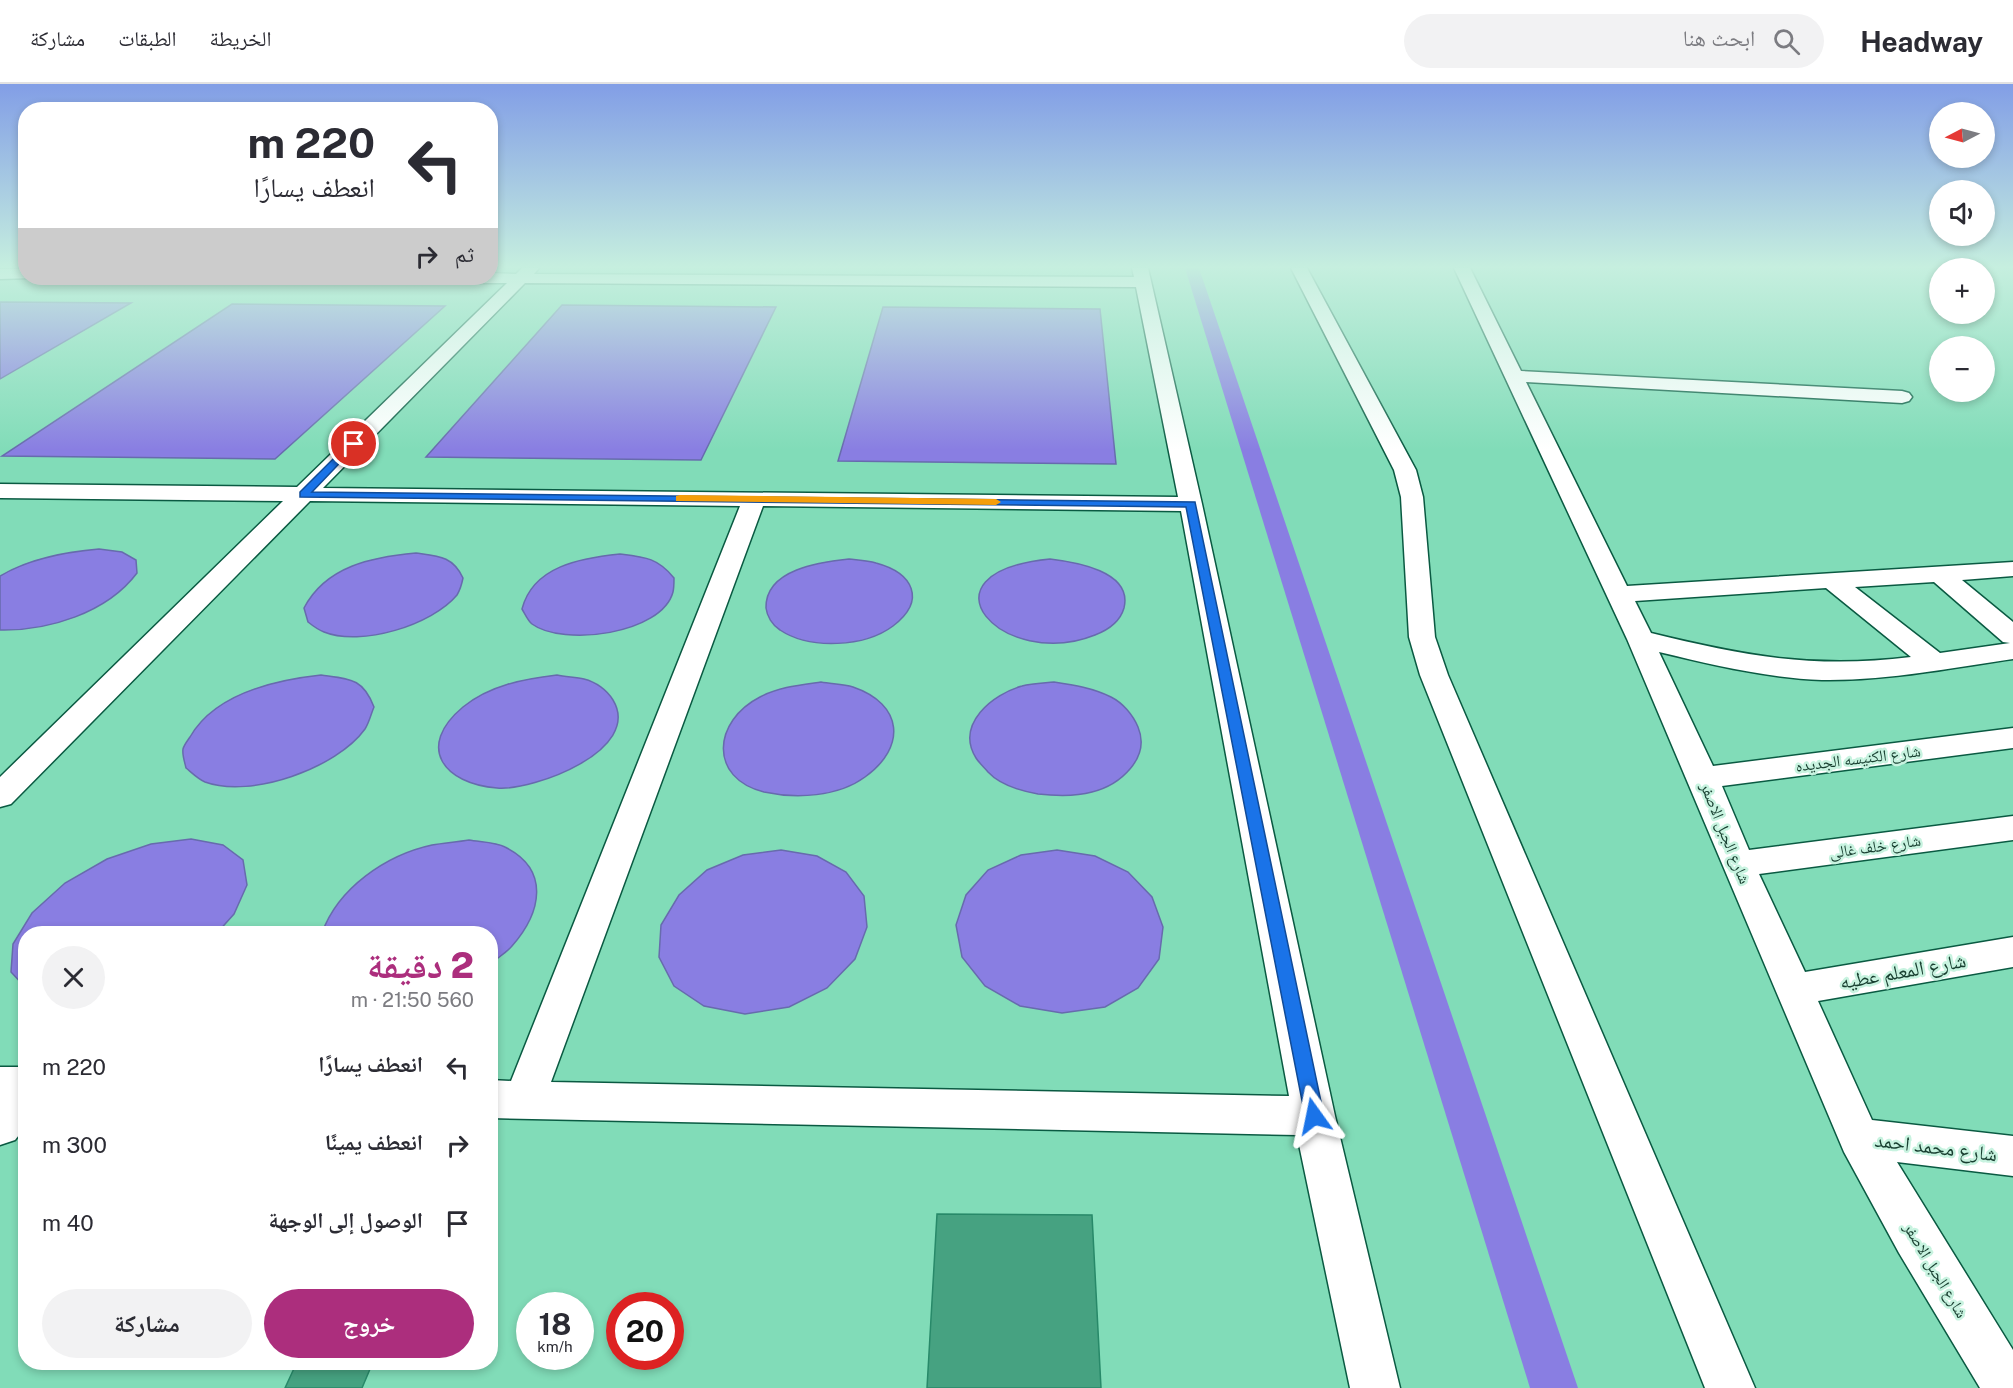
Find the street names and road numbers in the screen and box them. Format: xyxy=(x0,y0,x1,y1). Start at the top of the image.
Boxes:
street label: شارع الكنيسه الجديده xyxy=(1794,741,1922,777)
street label: شارع الجبل الاصفر xyxy=(1695,779,1754,887)
street label: شارع خلف غالى xyxy=(1828,831,1922,863)
street label: شارع المعلم عطيه xyxy=(1838,948,1968,996)
street label: شارع محمد احمد xyxy=(1873,1128,1999,1167)
street label: شارع الجبل الاصفر xyxy=(1898,1218,1971,1322)

